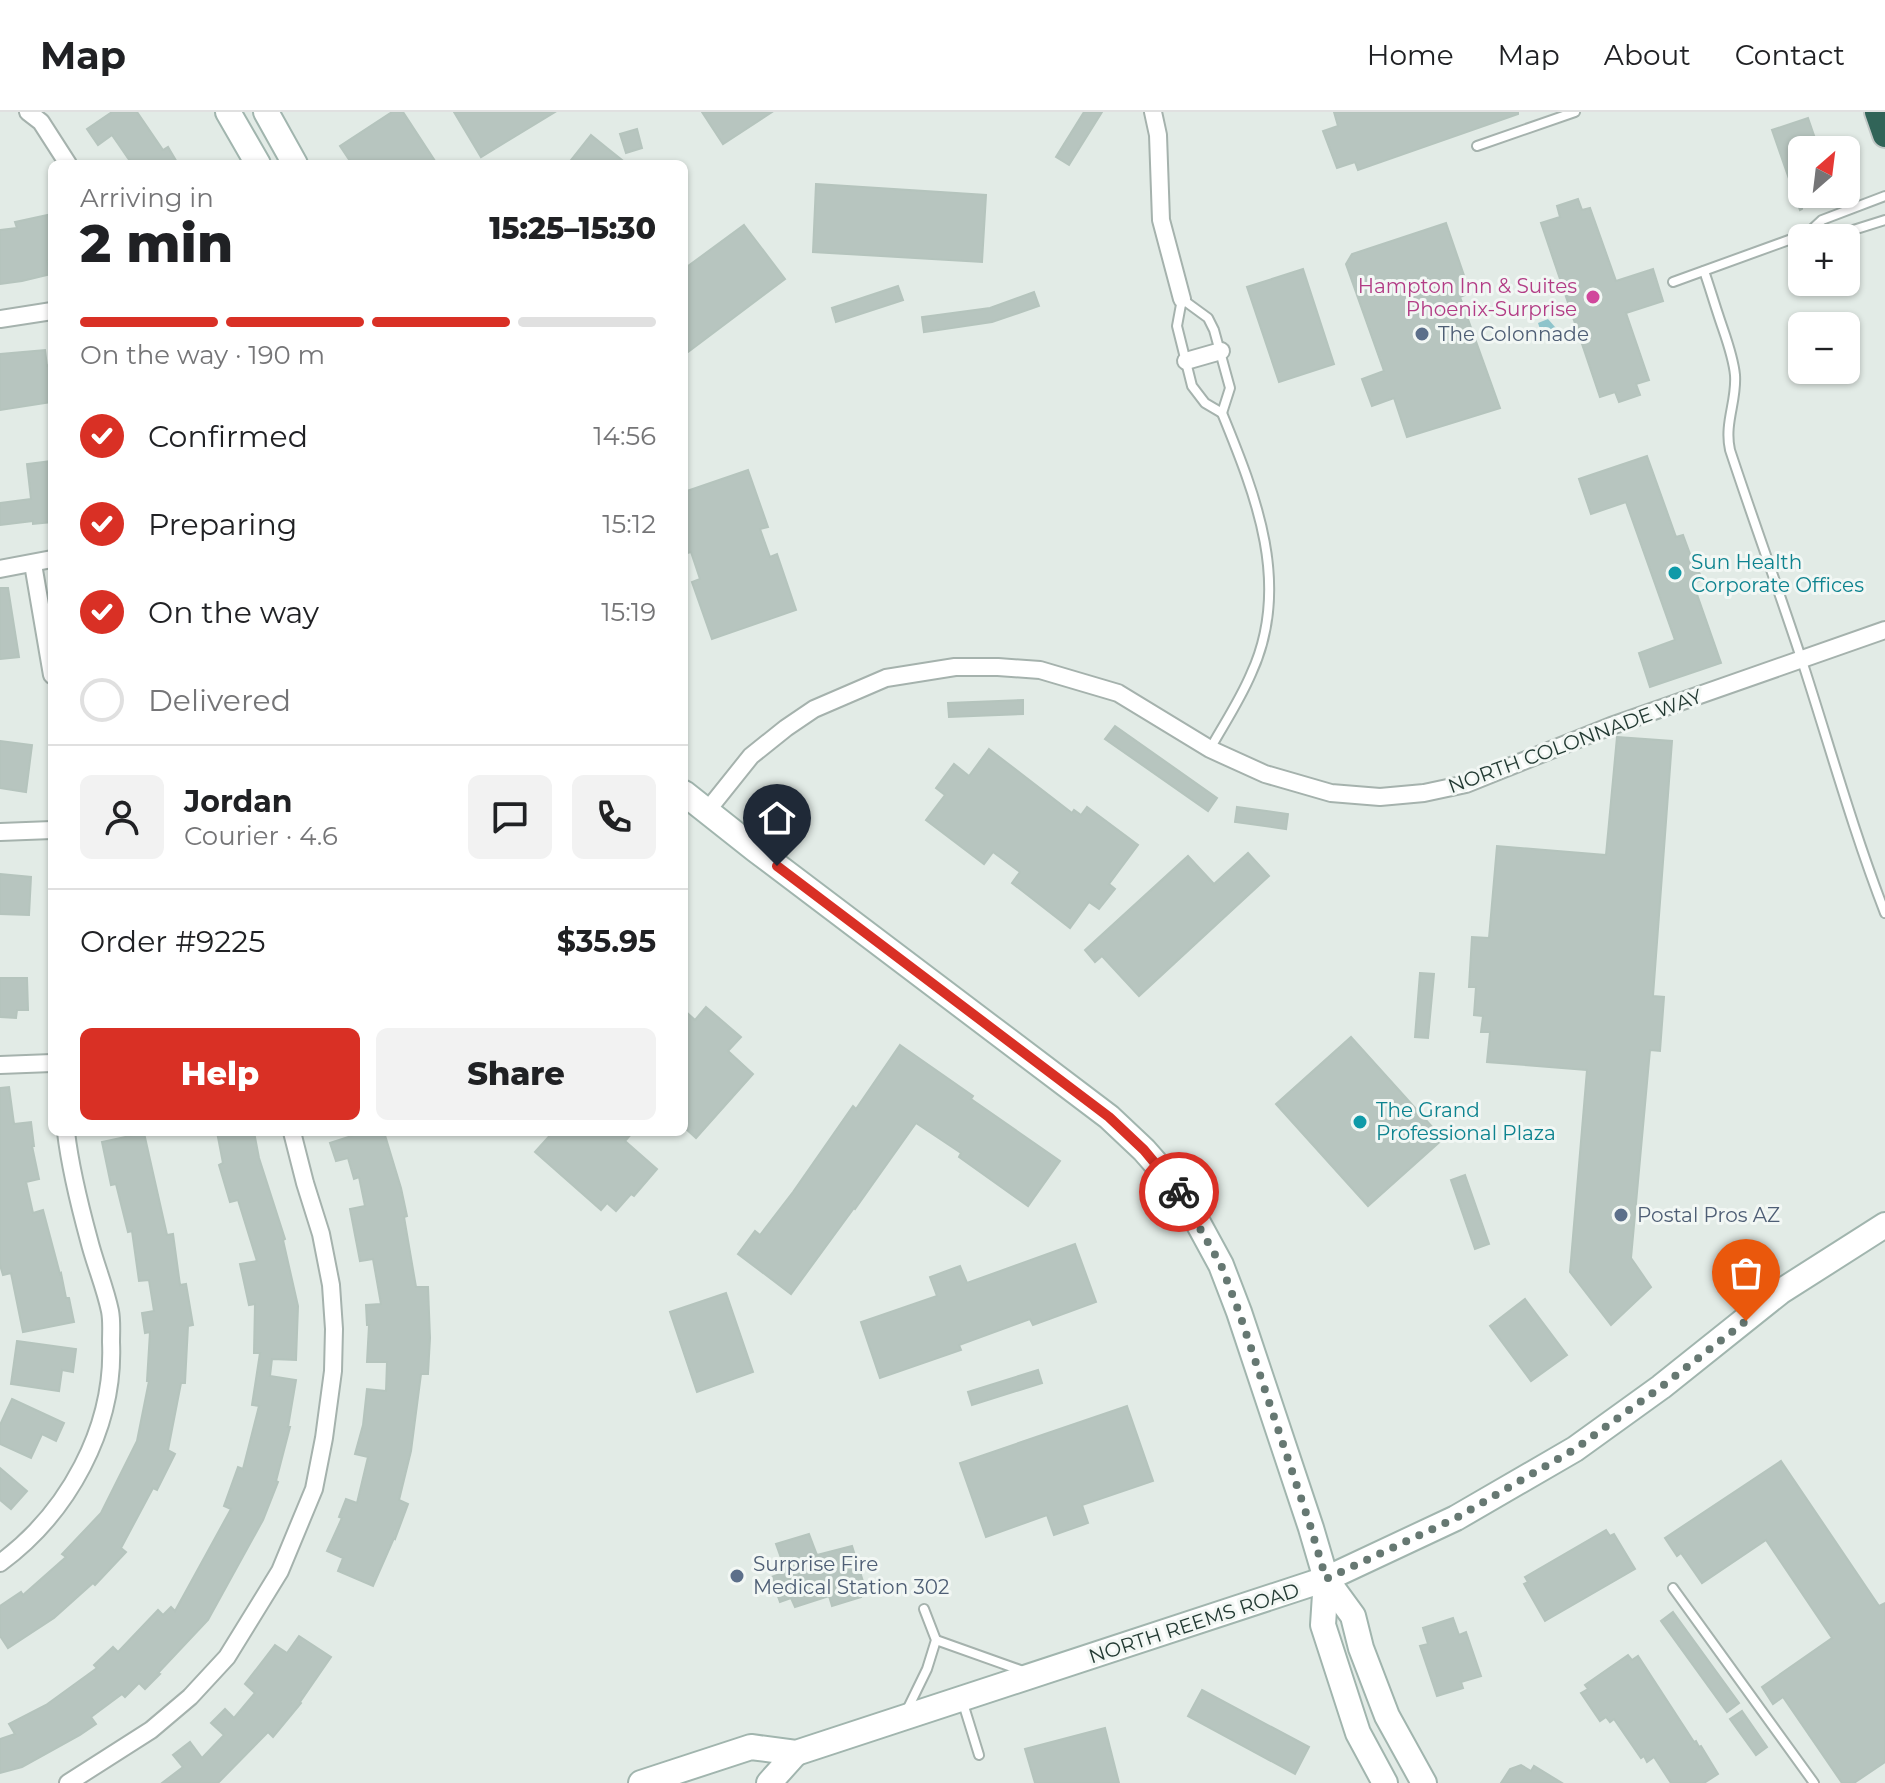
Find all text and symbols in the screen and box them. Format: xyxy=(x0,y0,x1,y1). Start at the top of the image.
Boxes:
text: Map xyxy=(40,32,126,79)
text: Home xyxy=(1367,38,1454,72)
text: Map xyxy=(1498,38,1560,72)
text: About xyxy=(1604,38,1691,72)
text: Contact xyxy=(1735,38,1845,72)
north arrow xyxy=(1788,136,1860,208)
map controls xyxy=(1788,136,1860,384)
text: Arriving in xyxy=(80,182,214,214)
text: 15:25–15:30 xyxy=(489,210,656,247)
text: 2 min xyxy=(80,212,233,275)
button: + xyxy=(1788,224,1860,296)
place label: Hampton Inn & Suites Phoenix-Surprise xyxy=(1358,274,1577,321)
marker: Hampton Inn & Suites Phoenix-Surprise xyxy=(1584,288,1602,306)
button: − xyxy=(1788,312,1860,384)
place label: The Colonnade xyxy=(1438,322,1589,346)
marker: The Colonnade xyxy=(1413,325,1431,343)
text: On the way · 190 m xyxy=(80,339,325,371)
icon: check xyxy=(80,414,124,458)
text: Confirmed xyxy=(148,418,308,455)
text: 14:56 xyxy=(593,420,656,452)
icon: check xyxy=(80,502,124,546)
text: Preparing xyxy=(148,506,297,543)
text: 15:12 xyxy=(602,508,656,540)
place label: Sun Health Corporate Offices xyxy=(1691,550,1864,597)
marker: Sun Health Corporate Offices xyxy=(1666,564,1684,582)
icon: check xyxy=(80,590,124,634)
text: On the way xyxy=(148,594,319,631)
text: 15:19 xyxy=(601,596,656,628)
text: Delivered xyxy=(148,682,291,719)
street label: NORTH COLONNADE WAY xyxy=(1445,684,1705,798)
button: person xyxy=(80,775,164,859)
button: chat xyxy=(468,775,552,859)
button: phone xyxy=(572,775,656,859)
text: Jordan xyxy=(184,783,293,820)
pin xyxy=(743,784,811,866)
icon: home xyxy=(755,796,799,840)
text: Courier · 4.6 xyxy=(184,820,338,852)
text: Order #9225 xyxy=(80,923,265,960)
text: $35.95 xyxy=(557,923,656,960)
button: Help xyxy=(80,1028,360,1120)
button: Share xyxy=(376,1028,656,1120)
place label: The Grand Professional Plaza xyxy=(1376,1098,1556,1145)
marker: The Grand Professional Plaza xyxy=(1351,1113,1369,1131)
courier xyxy=(1139,1152,1219,1232)
icon: bike xyxy=(1157,1170,1201,1214)
place label: Postal Pros AZ xyxy=(1637,1203,1780,1227)
marker: Postal Pros AZ xyxy=(1612,1206,1630,1224)
pin xyxy=(1712,1239,1780,1321)
icon: bag xyxy=(1724,1251,1768,1295)
place label: Surprise Fire Medical Station 302 xyxy=(753,1552,949,1599)
marker: Surprise Fire Medical Station 302 xyxy=(728,1567,746,1585)
street label: NORTH REEMS ROAD xyxy=(1086,1578,1302,1668)

